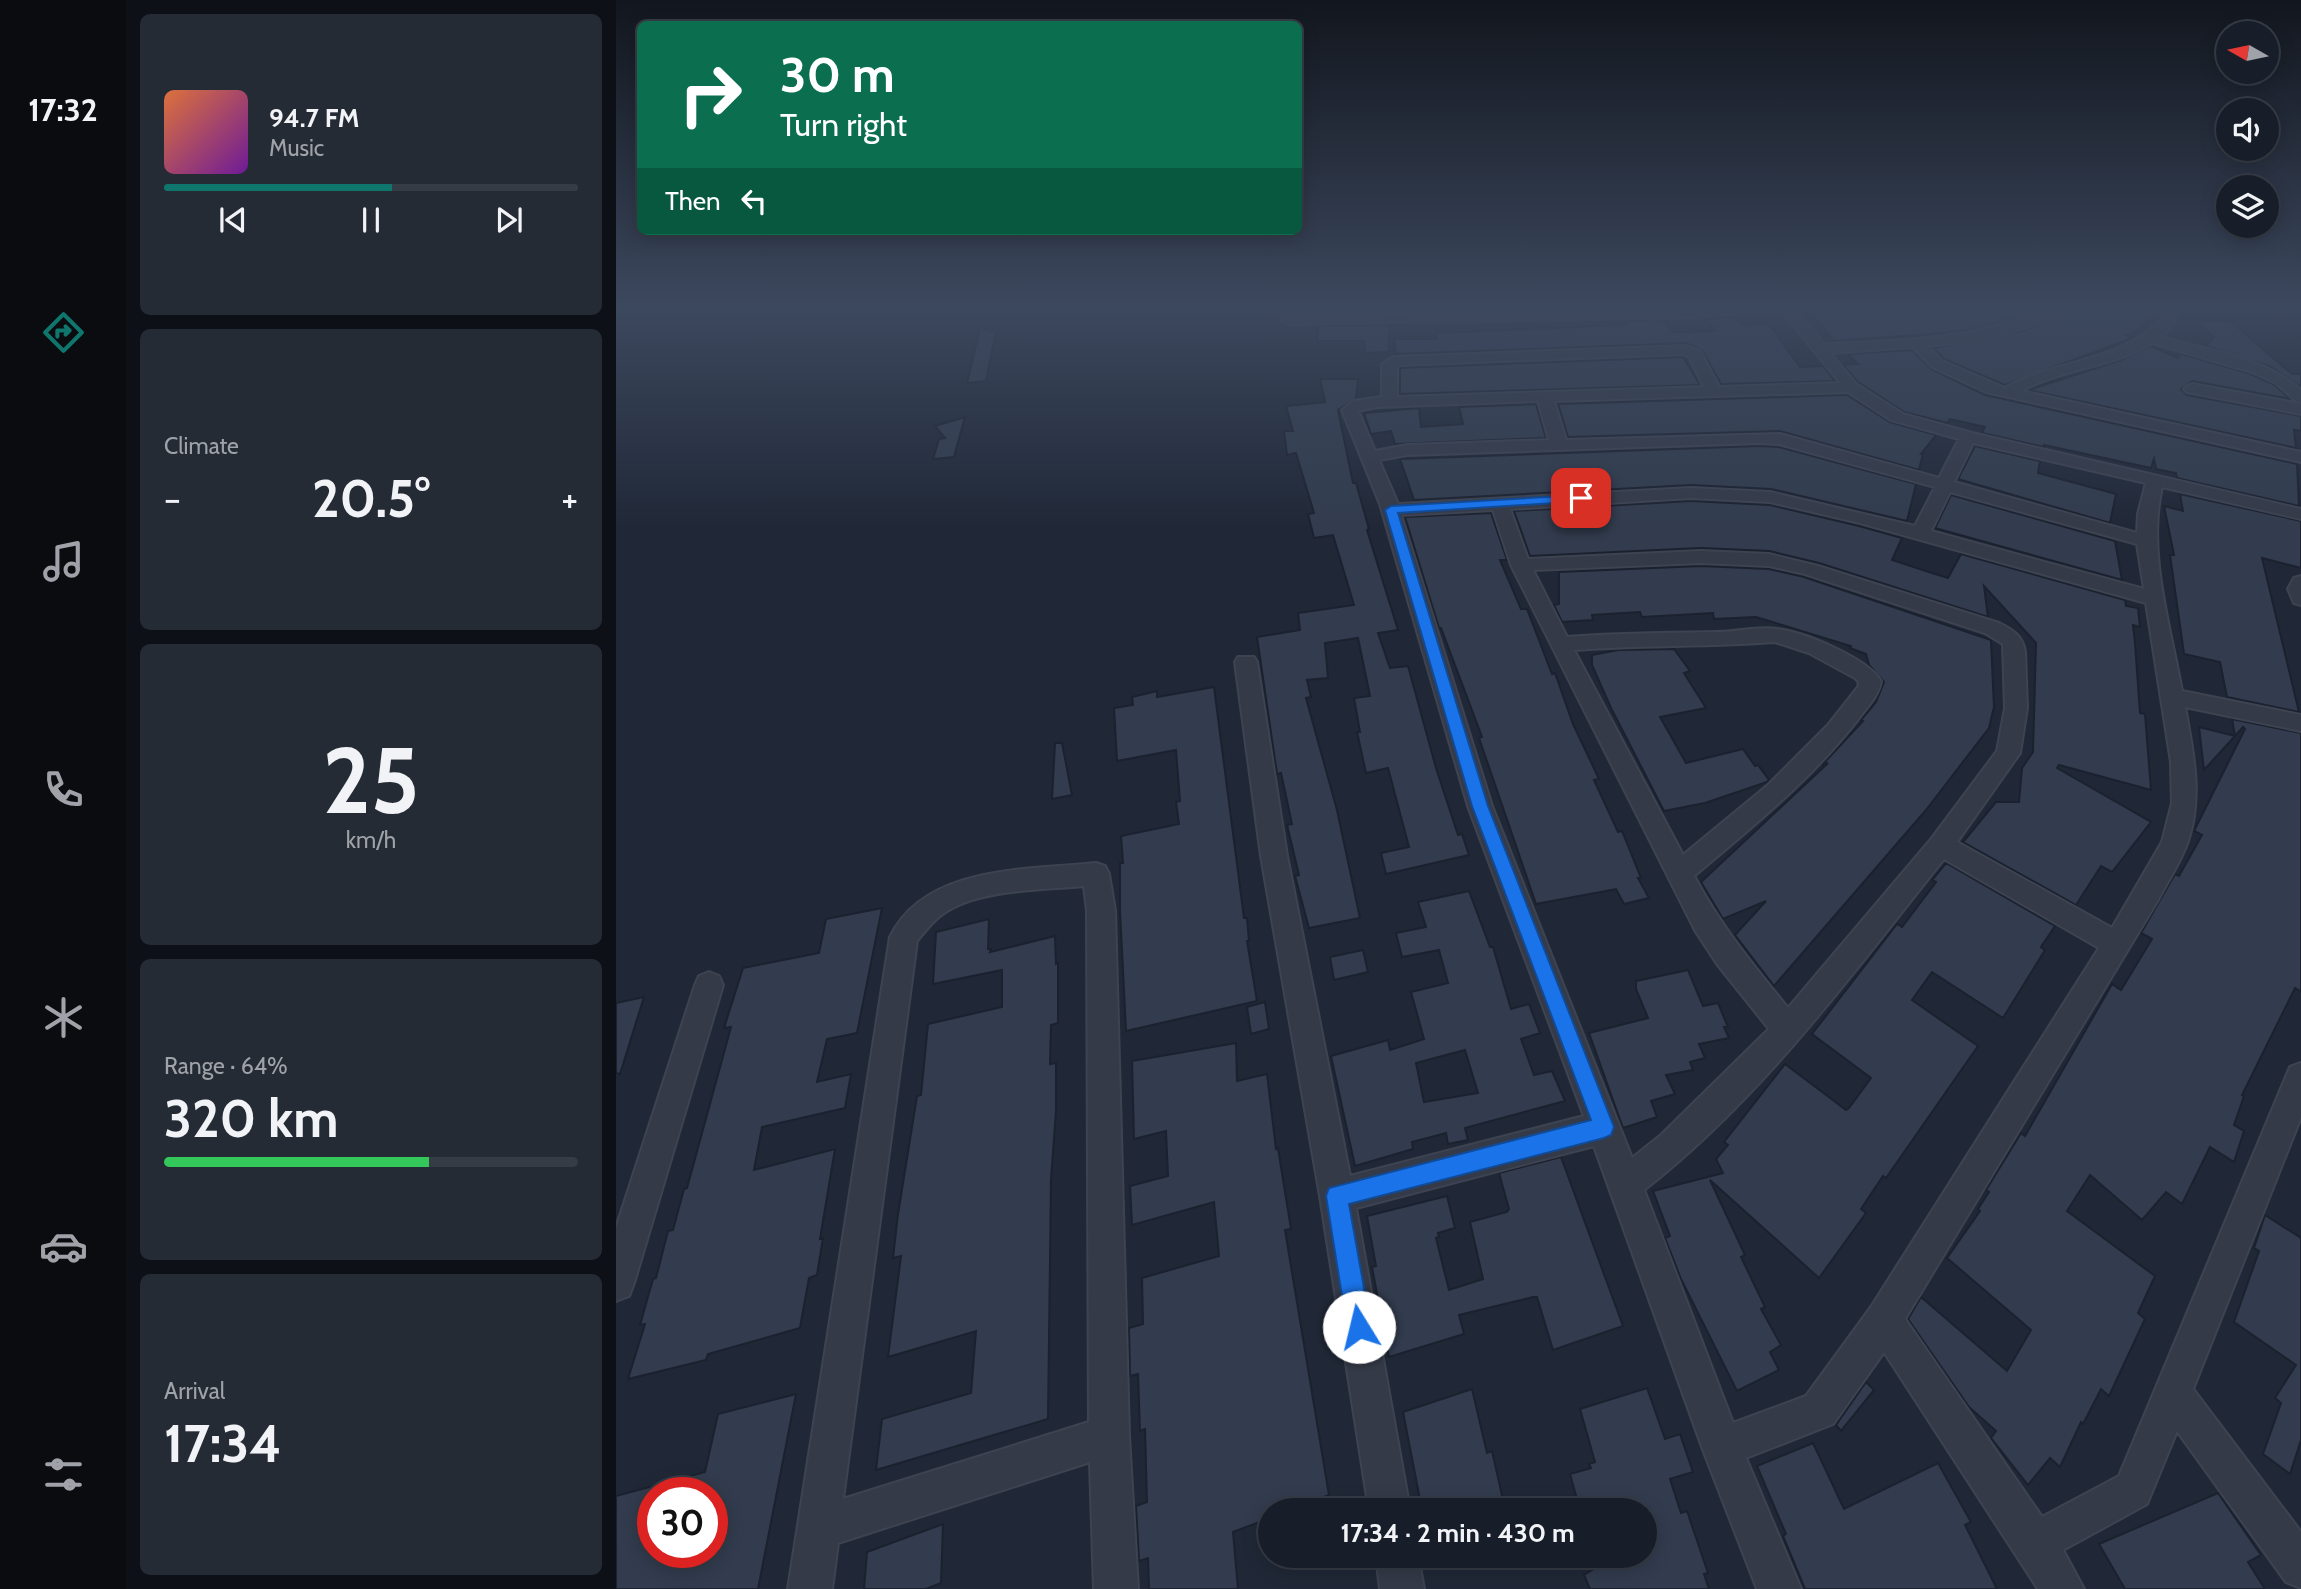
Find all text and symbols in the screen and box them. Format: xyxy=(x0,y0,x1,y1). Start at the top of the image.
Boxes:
north arrow xyxy=(2216,21,2278,84)
map controls xyxy=(2216,21,2279,238)
text: 30 m xyxy=(780,45,895,104)
icon: right xyxy=(665,49,756,140)
text: 17:32 xyxy=(28,90,98,129)
button: sound xyxy=(2216,98,2279,161)
text: 94.7 FM xyxy=(269,102,360,134)
text: Turn right xyxy=(780,105,907,144)
text: Music xyxy=(269,134,324,162)
button: layers xyxy=(2216,175,2279,238)
icon: left xyxy=(735,182,773,220)
text: Then xyxy=(665,185,721,217)
icon: previous xyxy=(214,201,252,239)
icon: pause xyxy=(352,201,390,239)
icon: next xyxy=(490,201,528,239)
icon: directions xyxy=(39,308,88,357)
text: Climate xyxy=(164,432,239,460)
text: 20.5° xyxy=(312,467,430,530)
pin xyxy=(1551,468,1611,528)
text: − xyxy=(164,475,181,522)
text: + xyxy=(561,475,578,522)
icon: arrive xyxy=(1562,479,1600,517)
icon: music xyxy=(39,537,88,586)
text: 25 xyxy=(322,725,420,836)
icon: phone xyxy=(39,765,88,814)
text: km/h xyxy=(346,826,396,854)
icon: climate xyxy=(39,993,88,1042)
text: Range · 64% xyxy=(164,1052,288,1080)
text: 320 km xyxy=(164,1087,338,1150)
icon: car xyxy=(39,1222,88,1271)
position arrow xyxy=(1322,1290,1396,1364)
text: Arrival xyxy=(164,1377,225,1405)
text: 17:34 xyxy=(164,1412,282,1475)
icon: filters xyxy=(39,1450,88,1499)
speed limit sign: 30 xyxy=(637,1477,728,1568)
text: 17:34 · 2 min · 430 m xyxy=(1340,1517,1575,1549)

